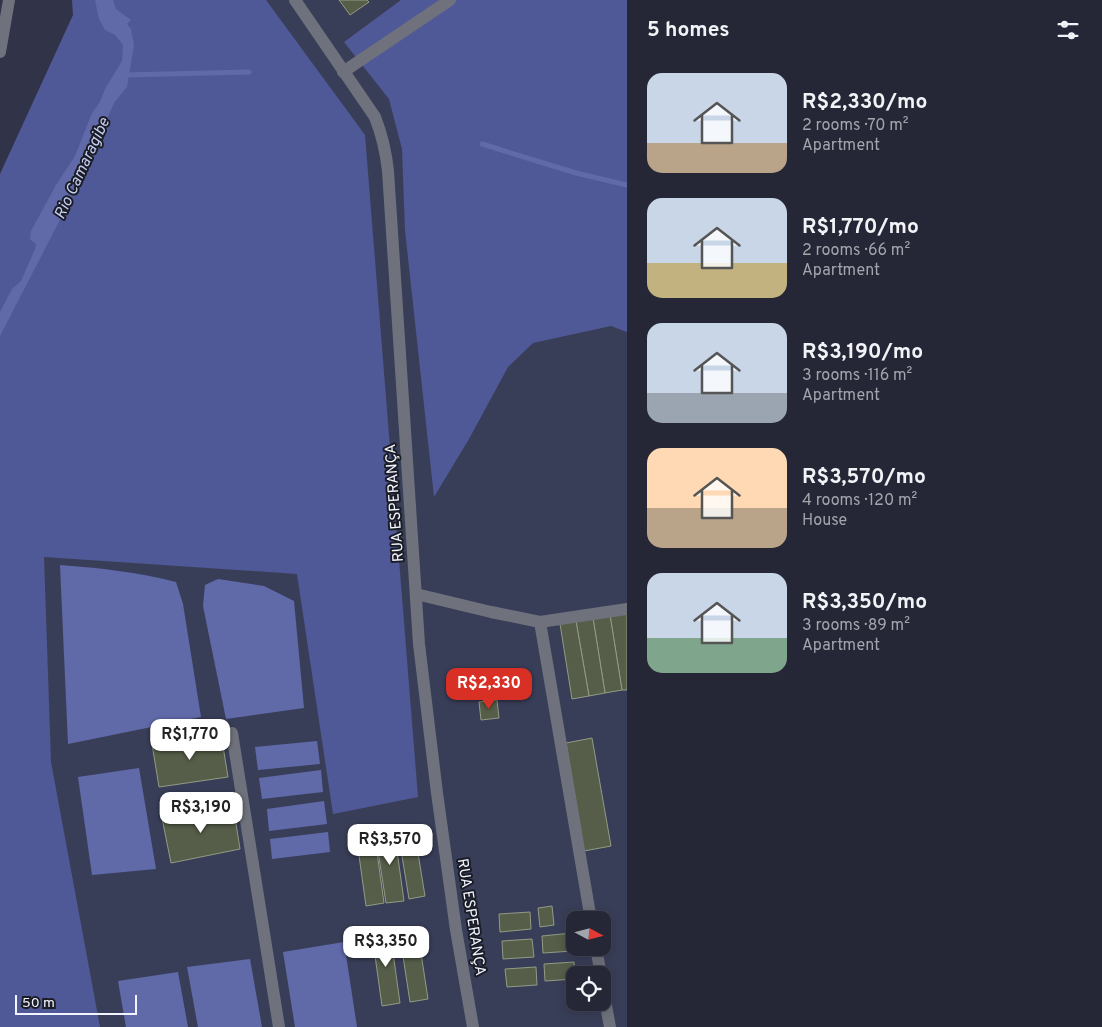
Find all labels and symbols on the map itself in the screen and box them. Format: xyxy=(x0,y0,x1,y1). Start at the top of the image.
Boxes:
water label: Rio Camaragibe xyxy=(51,114,115,223)
street label: RUA ESPERANÇA xyxy=(382,443,409,563)
pin: R$2,330 xyxy=(443,668,535,710)
pin: R$1,770 xyxy=(144,718,236,761)
pin: R$3,190 xyxy=(155,792,247,834)
pin: R$3,570 xyxy=(344,824,436,866)
street label: RUA ESPERANÇA xyxy=(452,857,489,977)
north arrow xyxy=(566,911,611,956)
pin: R$3,350 xyxy=(340,926,432,968)
scale bar xyxy=(15,992,138,1015)

